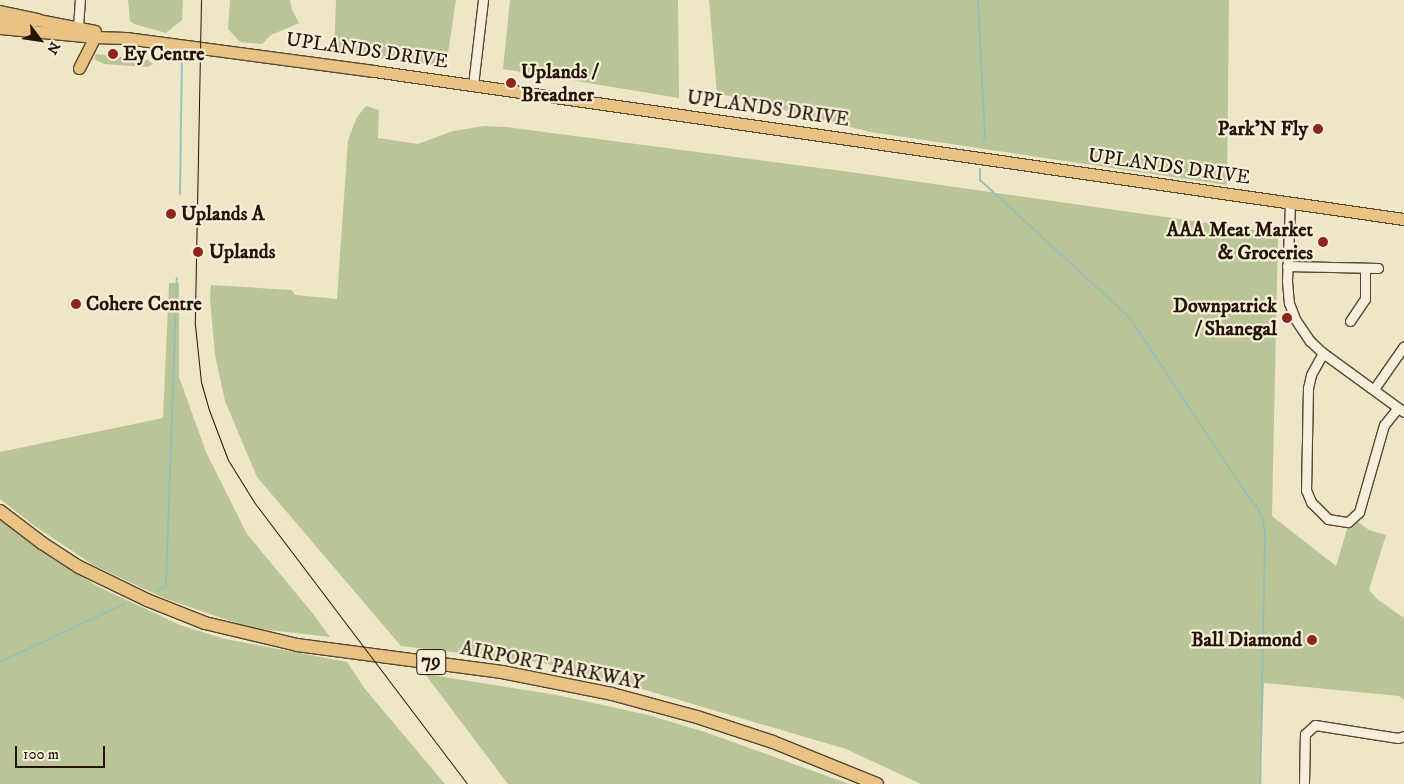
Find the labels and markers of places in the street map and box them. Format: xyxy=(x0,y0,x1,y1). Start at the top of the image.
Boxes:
place label: Ey Centre xyxy=(123,42,205,66)
marker: Ey Centre xyxy=(107,48,119,60)
place label: Uplands / Breadner xyxy=(521,60,597,107)
marker: Uplands / Breadner xyxy=(505,77,517,89)
place label: Park'N Fly xyxy=(1217,117,1308,141)
marker: Park'N Fly xyxy=(1312,123,1324,135)
place label: Uplands A xyxy=(181,202,265,226)
marker: Uplands A xyxy=(165,208,177,220)
place label: AAA Meat Market & Groceries xyxy=(1166,218,1313,265)
marker: AAA Meat Market & Groceries xyxy=(1317,236,1329,248)
place label: Uplands xyxy=(209,240,276,264)
marker: Uplands xyxy=(191,245,205,259)
place label: Cohere Centre xyxy=(86,292,202,316)
place label: Downpatrick / Shanegal xyxy=(1173,294,1277,341)
marker: Cohere Centre xyxy=(70,298,82,310)
marker: Downpatrick / Shanegal xyxy=(1281,312,1293,324)
place label: Ball Diamond xyxy=(1191,628,1302,652)
marker: Ball Diamond xyxy=(1306,634,1318,646)

